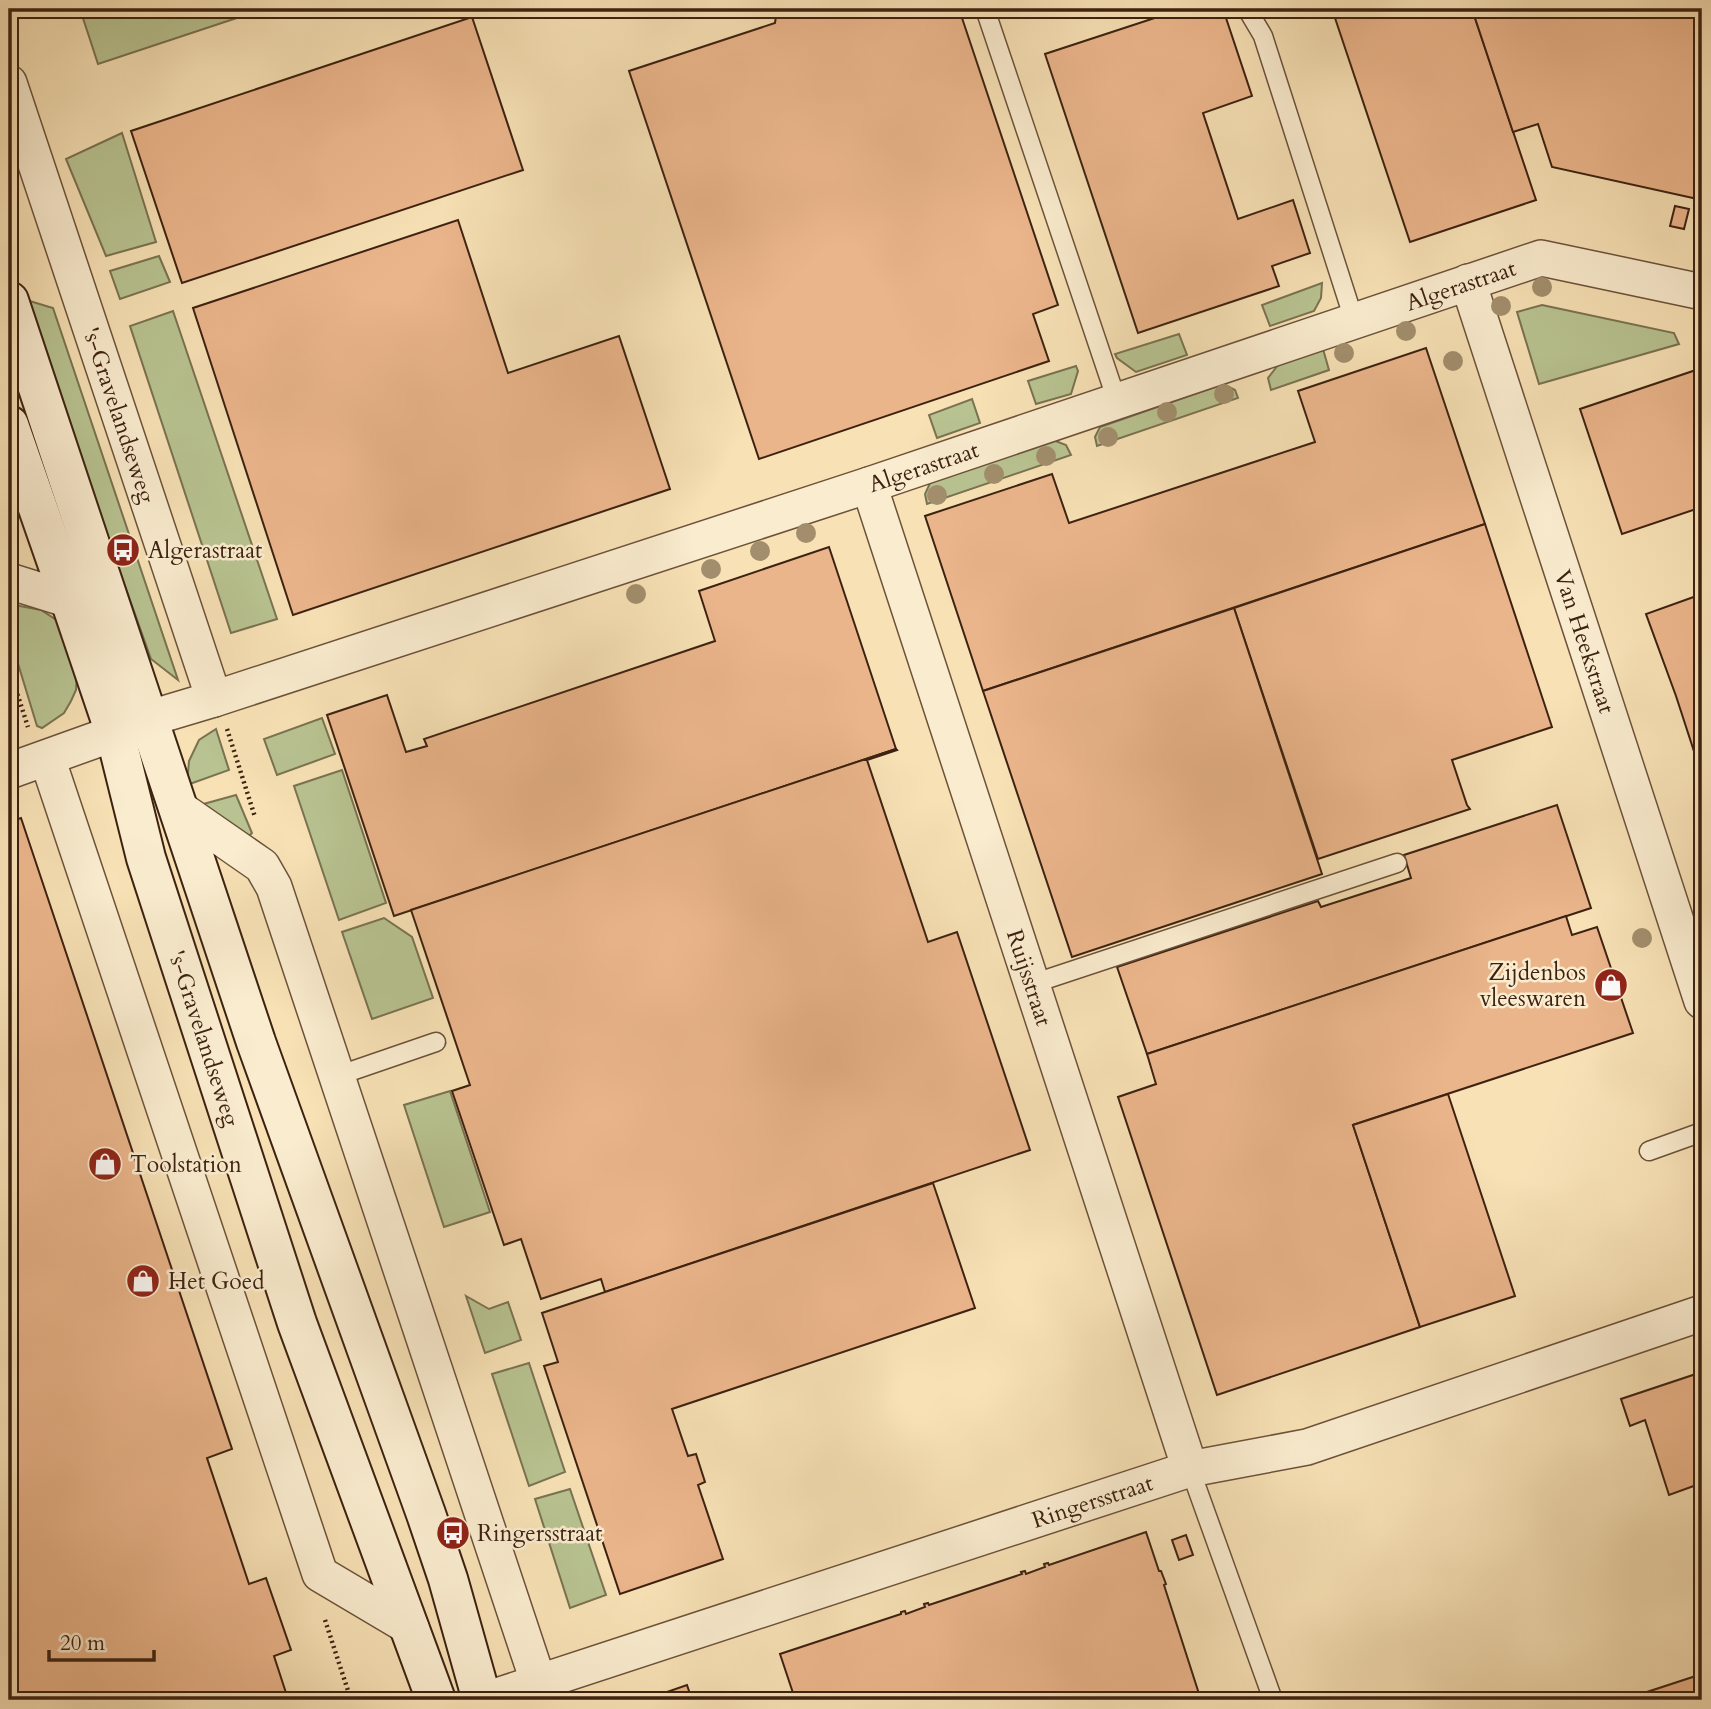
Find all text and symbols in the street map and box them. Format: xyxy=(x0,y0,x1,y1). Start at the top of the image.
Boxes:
street label: Algerastraat xyxy=(1401,252,1520,318)
street label: 's-Gravelandseweg xyxy=(76,323,163,507)
street label: Algerastraat xyxy=(864,434,983,500)
bus stop icon: Algerastraat xyxy=(104,531,142,569)
place label: Algerastraat xyxy=(148,535,262,566)
street label: Van Heekstraat xyxy=(1547,566,1623,717)
street label: Ruijsstraat xyxy=(999,925,1060,1030)
street label: 's-Gravelandseweg xyxy=(162,946,248,1130)
place label: Zijdenbos vleeswaren xyxy=(1480,957,1586,1014)
shop icon: Zijdenbos vleeswaren xyxy=(1592,966,1630,1004)
shop icon: Toolstation xyxy=(86,1145,124,1183)
place label: Toolstation xyxy=(130,1149,242,1180)
shop icon: Het Goed xyxy=(124,1262,162,1300)
place label: Het Goed xyxy=(168,1266,265,1297)
street label: Ringersstraat xyxy=(1028,1467,1157,1535)
bus stop icon: Ringersstraat xyxy=(434,1514,472,1552)
place label: Ringersstraat xyxy=(477,1518,602,1549)
scale bar xyxy=(49,1618,154,1662)
text: 20 m xyxy=(60,1629,105,1658)

